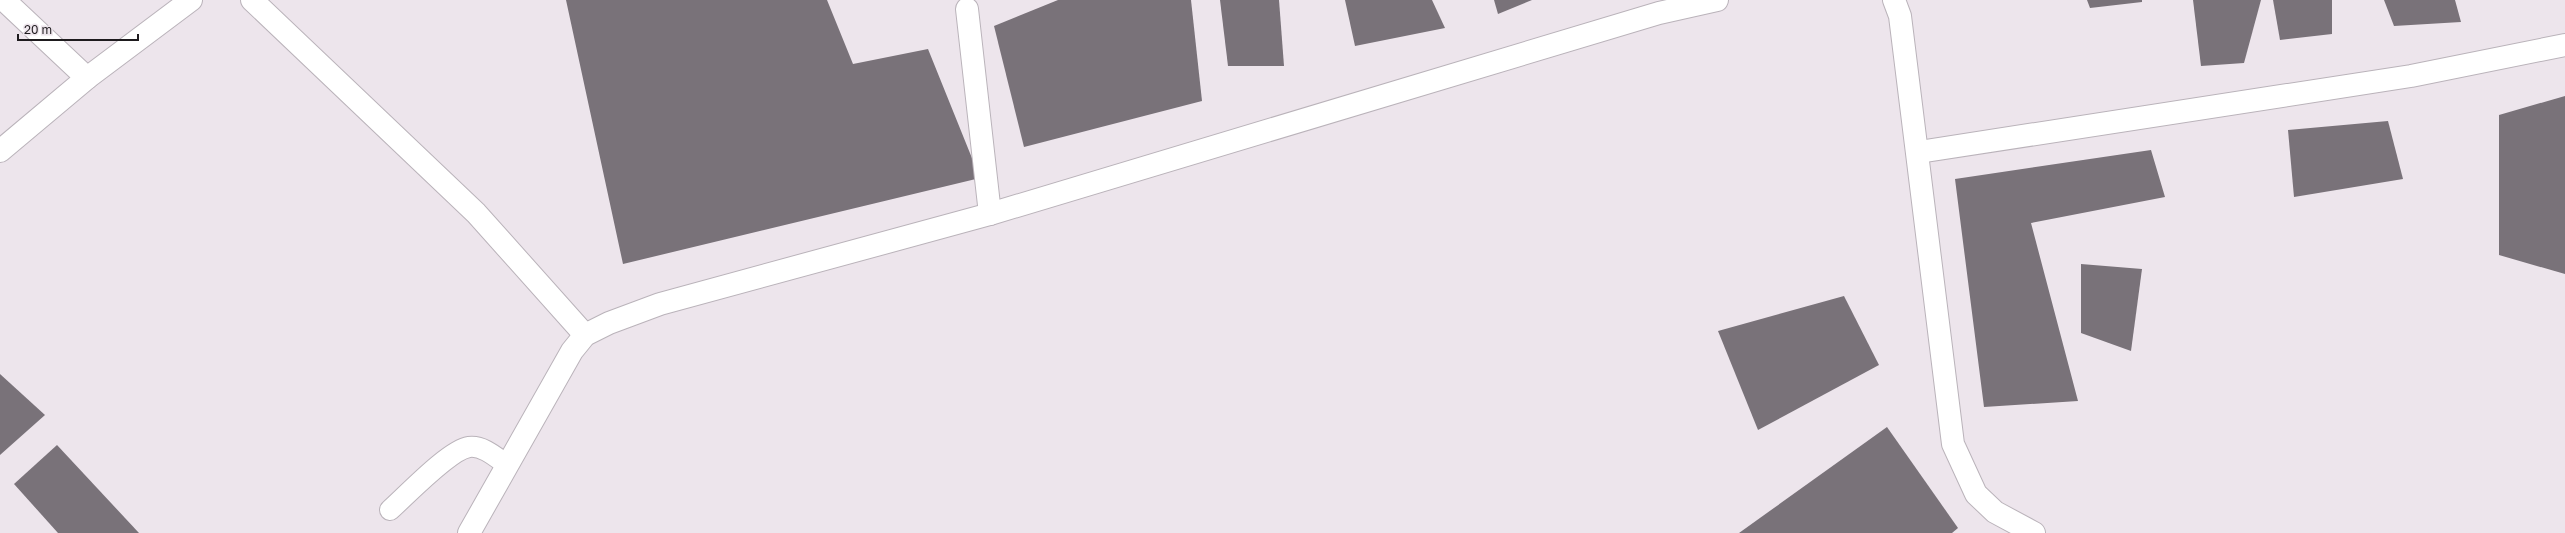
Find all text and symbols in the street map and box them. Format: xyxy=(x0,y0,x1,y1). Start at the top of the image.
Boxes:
scale bar xyxy=(18,16,138,42)
text: 20 m xyxy=(24,22,52,37)

